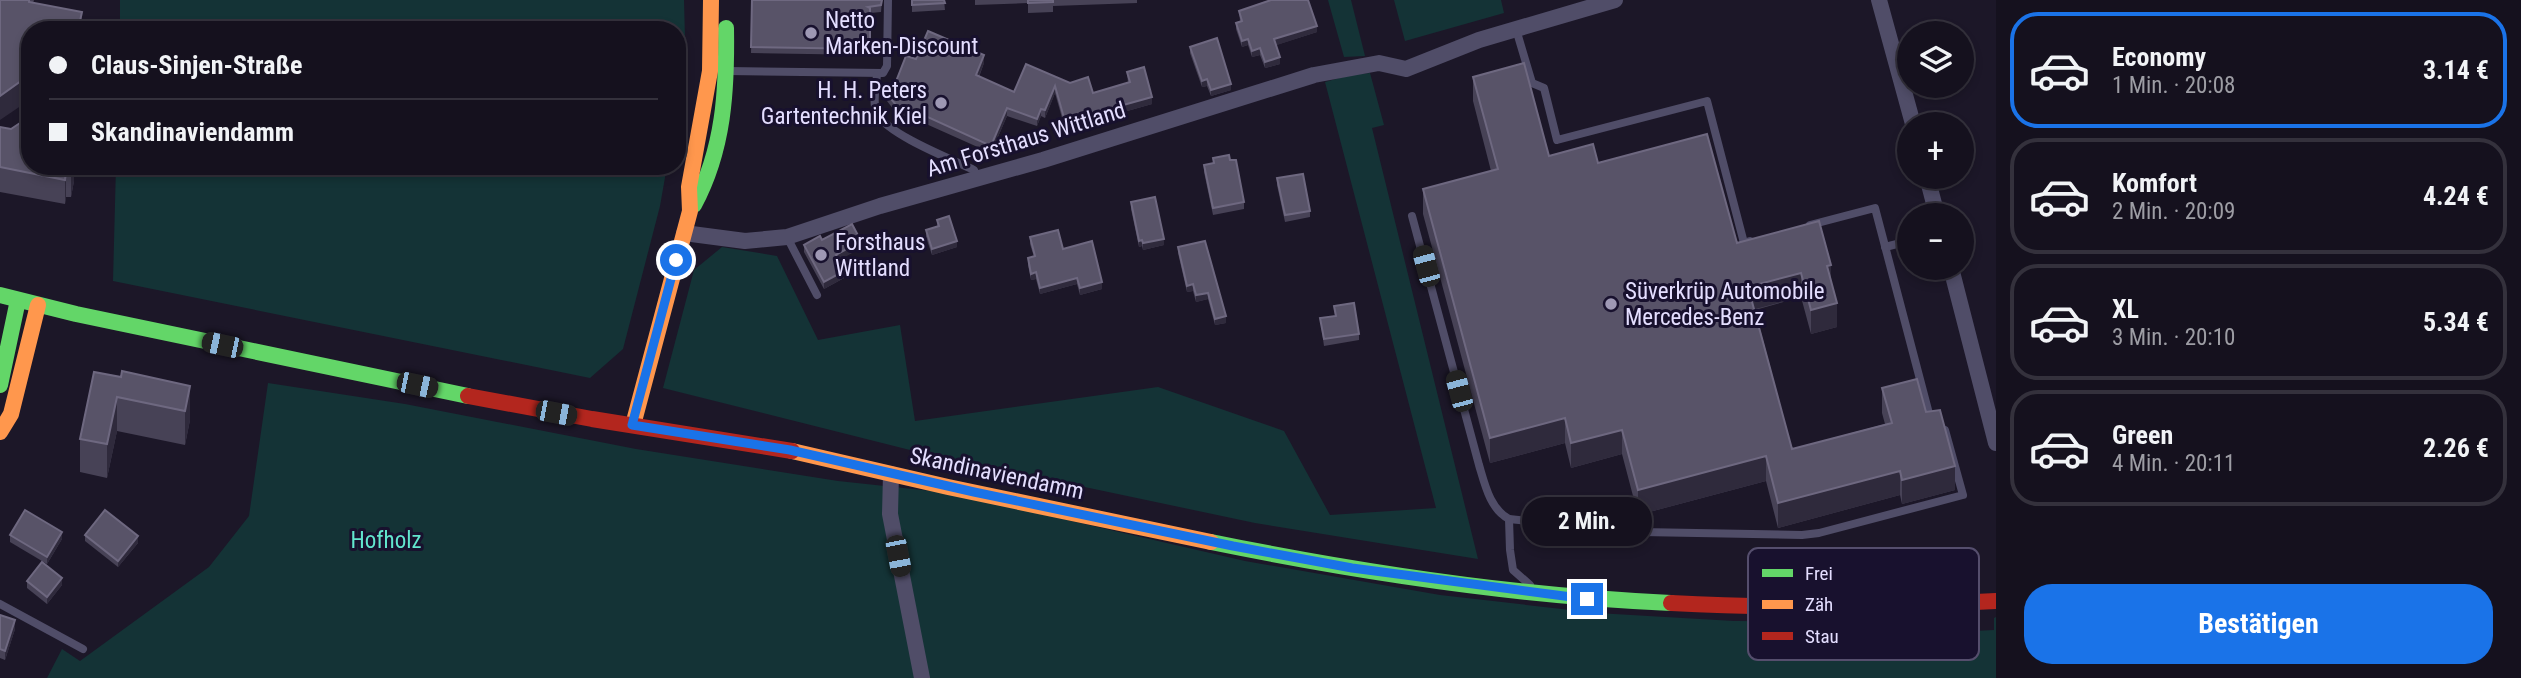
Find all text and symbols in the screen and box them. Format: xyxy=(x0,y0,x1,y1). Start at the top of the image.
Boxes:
place label: Netto Marken-Discount xyxy=(825,7,978,60)
map controls xyxy=(1897,21,1974,280)
button: layers xyxy=(1897,21,1974,98)
marker: Netto Marken-Discount xyxy=(803,25,819,41)
icon: car xyxy=(2028,39,2091,102)
text: Economy xyxy=(2112,42,2206,72)
text: Claus-Sinjen-Straße xyxy=(91,50,302,80)
text: 3.14 € xyxy=(2423,55,2489,85)
text: 1 Min. · 20:08 xyxy=(2112,72,2235,99)
place label: H. H. Peters Gartentechnik Kiel xyxy=(761,77,927,130)
marker: H. H. Peters Gartentechnik Kiel xyxy=(933,95,949,111)
street label: Am Forsthaus Wittland xyxy=(923,96,1129,183)
button: + xyxy=(1897,112,1974,189)
text: Skandinaviendamm xyxy=(91,117,294,147)
icon: car xyxy=(2028,165,2091,228)
text: Komfort xyxy=(2112,168,2197,198)
text: 4.24 € xyxy=(2423,181,2489,211)
text: 2 Min. · 20:09 xyxy=(2112,198,2235,225)
button: − xyxy=(1897,203,1974,280)
place label: Forsthaus Wittland xyxy=(835,229,925,282)
car xyxy=(1411,243,1442,289)
route start xyxy=(660,244,692,276)
marker: Forsthaus Wittland xyxy=(813,247,829,263)
place label: Süverkrüp Automobile Mercedes-Benz xyxy=(1625,278,1825,331)
icon: car xyxy=(2028,291,2091,354)
text: XL xyxy=(2112,294,2139,324)
marker: Süverkrüp Automobile Mercedes-Benz xyxy=(1603,296,1619,312)
text: 5.34 € xyxy=(2423,307,2489,337)
text: 3 Min. · 20:10 xyxy=(2112,324,2235,351)
car xyxy=(200,330,245,360)
car xyxy=(1444,368,1475,414)
car xyxy=(395,370,440,400)
car xyxy=(534,399,579,427)
icon: car xyxy=(2028,417,2091,480)
text: Green xyxy=(2112,420,2173,450)
text: 2.26 € xyxy=(2423,433,2489,463)
street label: Skandinaviendamm xyxy=(907,442,1086,505)
text: 4 Min. · 20:11 xyxy=(2112,450,2235,477)
callout: 2 Min. xyxy=(1522,498,1652,546)
text: 2 Min. xyxy=(1558,508,1616,535)
park label: Hofholz xyxy=(350,527,422,554)
car xyxy=(884,533,913,579)
legend xyxy=(1748,548,1979,660)
text: Frei xyxy=(1805,562,1833,585)
route end xyxy=(1571,583,1603,615)
button: Bestätigen xyxy=(2024,584,2493,664)
text: Zäh xyxy=(1805,593,1833,616)
text: Stau xyxy=(1805,625,1839,648)

